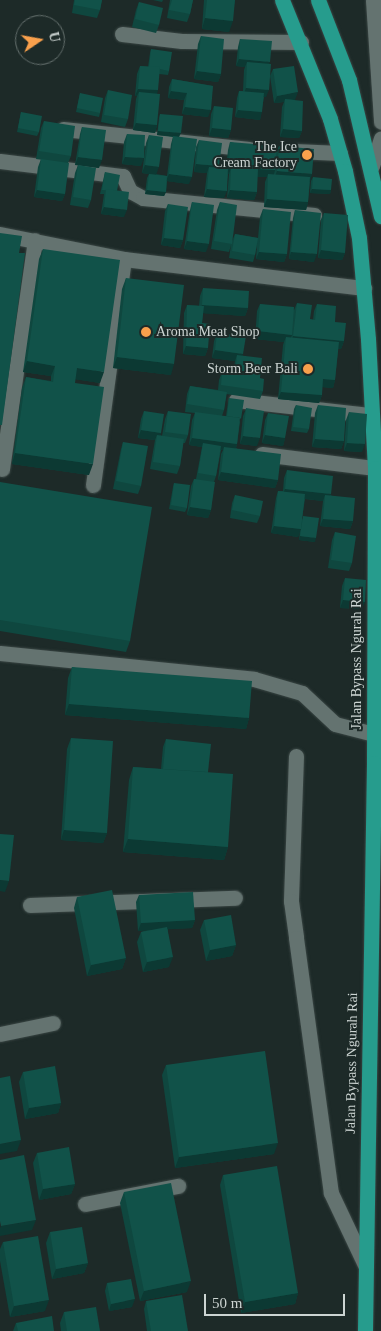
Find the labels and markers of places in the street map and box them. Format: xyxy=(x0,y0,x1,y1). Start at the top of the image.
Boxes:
place label: The Ice Cream Factory xyxy=(213,139,297,172)
marker: The Ice Cream Factory xyxy=(301,149,313,161)
place label: Aroma Meat Shop xyxy=(156,324,259,340)
marker: Aroma Meat Shop xyxy=(140,326,152,338)
place label: Storm Beer Bali xyxy=(207,361,298,377)
marker: Storm Beer Bali xyxy=(302,363,314,375)

